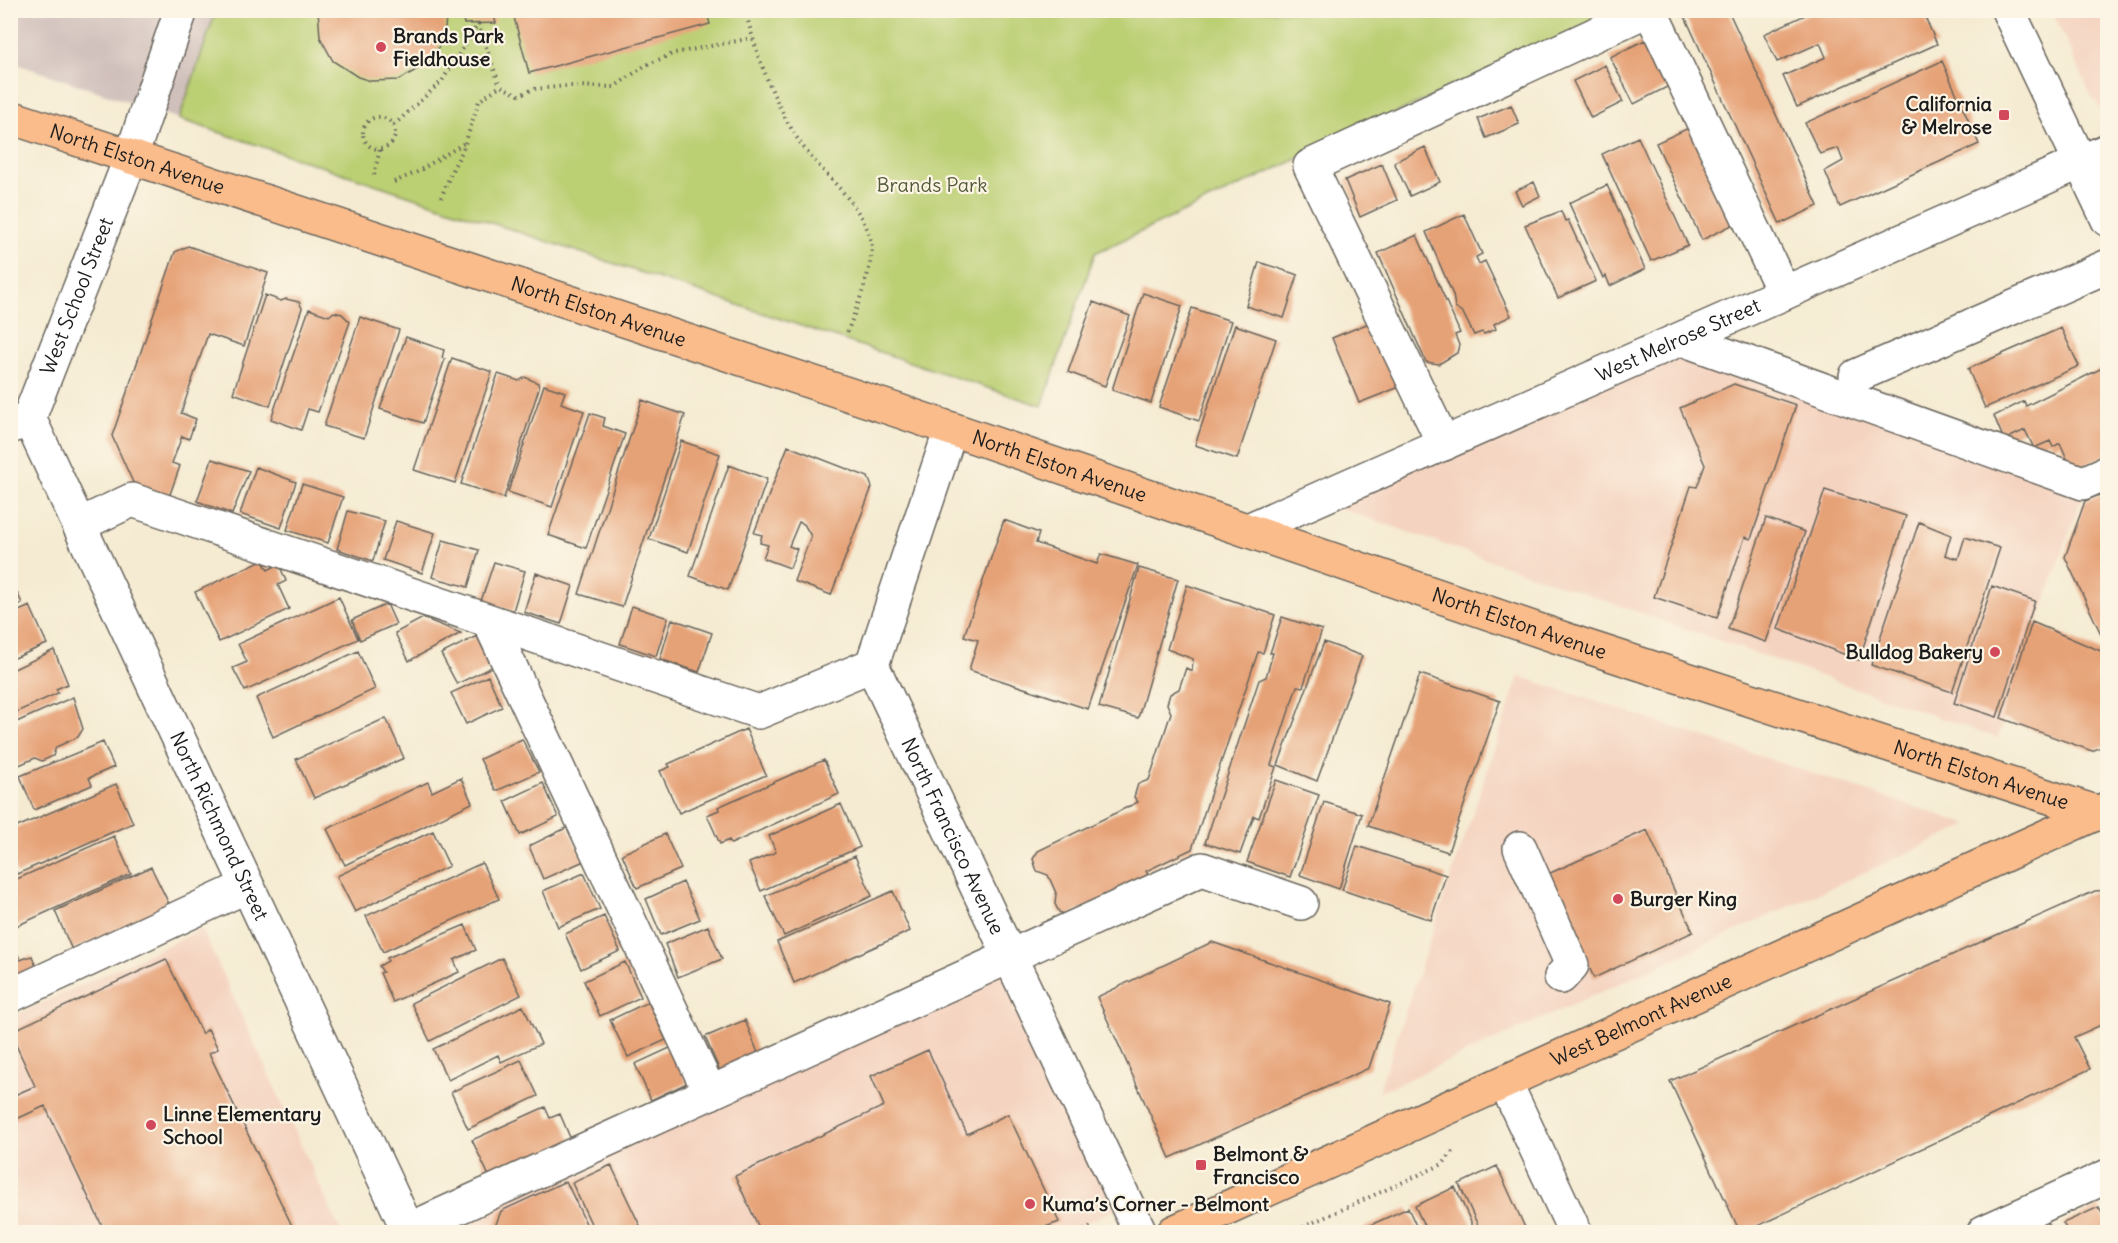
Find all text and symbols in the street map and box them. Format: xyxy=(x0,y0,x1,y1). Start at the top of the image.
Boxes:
place label: Brands Park Fieldhouse xyxy=(393,23,504,71)
marker: Brands Park Fieldhouse xyxy=(374,40,388,54)
place label: California & Melrose xyxy=(1902,91,1993,139)
marker: California & Melrose xyxy=(1997,108,2011,122)
street label: North Elston Avenue xyxy=(47,118,228,199)
park label: Brands Park xyxy=(877,172,987,197)
street label: West School Street xyxy=(34,213,118,378)
street label: North Elston Avenue xyxy=(508,271,690,352)
street label: West Melrose Street xyxy=(1591,292,1764,387)
street label: North Elston Avenue xyxy=(969,424,1150,507)
street label: North Elston Avenue xyxy=(1429,582,1610,664)
place label: Bulldog Bakery xyxy=(1845,639,1983,664)
marker: Bulldog Bakery xyxy=(1988,645,2002,659)
street label: North Richmond Street xyxy=(165,727,275,924)
street label: North Francisco Avenue xyxy=(896,733,1010,938)
street label: North Elston Avenue xyxy=(1890,734,2072,814)
place label: Burger King xyxy=(1630,886,1737,911)
marker: Burger King xyxy=(1611,892,1625,906)
street label: West Belmont Avenue xyxy=(1547,968,1735,1071)
place label: Linne Elementary School xyxy=(163,1101,321,1149)
marker: Linne Elementary School xyxy=(144,1118,158,1132)
place label: Belmont & Francisco xyxy=(1213,1141,1309,1189)
marker: Belmont & Francisco xyxy=(1194,1158,1208,1172)
place label: Kuma’s Corner - Belmont xyxy=(1042,1191,1269,1216)
marker: Kuma’s Corner - Belmont xyxy=(1023,1197,1037,1211)

